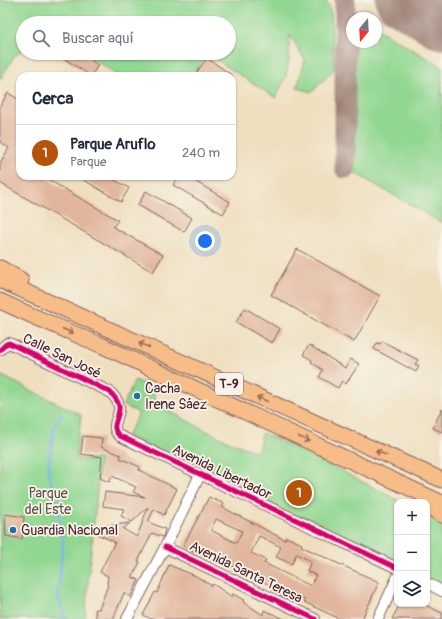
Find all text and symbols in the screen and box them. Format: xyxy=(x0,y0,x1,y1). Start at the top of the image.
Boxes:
north arrow xyxy=(346,12,382,48)
search box xyxy=(16,16,236,60)
icon: search xyxy=(30,27,52,49)
text: Buscar aquí xyxy=(62,29,134,48)
text: Cerca xyxy=(32,88,73,109)
text: Parque Aruflo xyxy=(70,135,156,154)
text: 1 xyxy=(42,145,48,161)
text: 240 m xyxy=(182,145,220,161)
text: Parque xyxy=(70,154,106,170)
your location xyxy=(195,231,215,251)
one-way arrow xyxy=(62,328,74,335)
street label: Calle San José xyxy=(20,330,104,382)
one-way arrow xyxy=(139,341,151,349)
road number: T-9 xyxy=(215,373,243,395)
place label: Cacha Irene Sáez xyxy=(145,380,207,413)
marker: Cacha Irene Sáez xyxy=(132,391,142,401)
one-way arrow xyxy=(257,395,269,402)
one-way arrow xyxy=(297,436,309,443)
street label: Avenida Libertador xyxy=(170,441,274,503)
one-way arrow xyxy=(375,449,387,456)
pin: 1 xyxy=(286,478,312,508)
park label: Parque del Este xyxy=(25,485,71,518)
map controls xyxy=(394,499,430,607)
button: + xyxy=(394,499,430,535)
place label: Guardia Nacional xyxy=(21,522,118,539)
marker: Guardia Nacional xyxy=(8,525,18,535)
button: − xyxy=(394,535,430,571)
street label: Avenida Santa Teresa xyxy=(187,537,305,607)
button: layers xyxy=(394,571,430,607)

